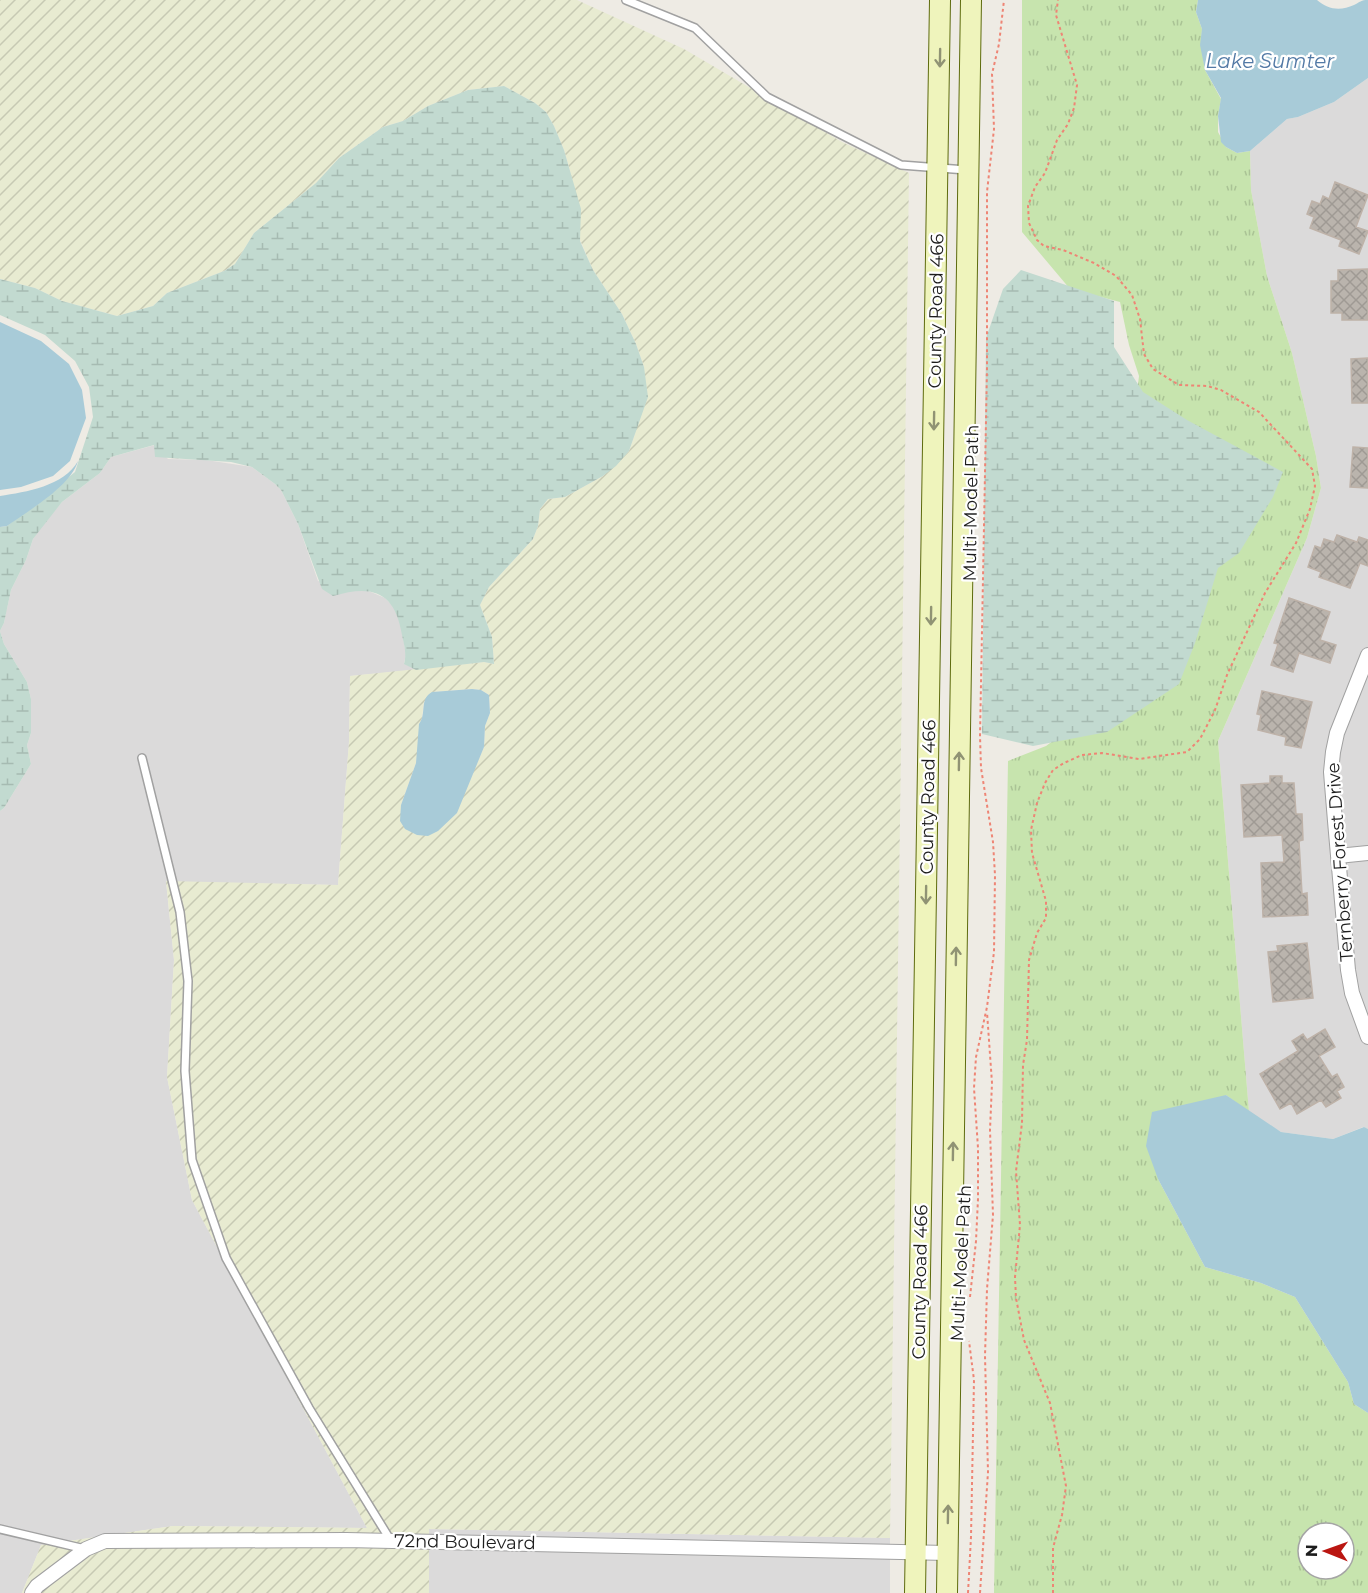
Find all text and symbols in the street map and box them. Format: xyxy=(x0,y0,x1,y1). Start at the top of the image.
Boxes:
one-way arrow xyxy=(934,48,945,68)
water label: Lake Sumter xyxy=(1206,49,1335,73)
street label: County Road 466 xyxy=(924,233,948,389)
one-way arrow xyxy=(929,411,940,431)
street label: Multi-Model Path xyxy=(959,424,983,582)
one-way arrow xyxy=(925,606,937,626)
street label: County Road 466 xyxy=(916,719,940,875)
one-way arrow xyxy=(953,751,965,771)
street label: Ternberry Forest Drive xyxy=(1322,762,1358,962)
one-way arrow xyxy=(921,885,932,905)
one-way arrow xyxy=(950,946,962,966)
one-way arrow xyxy=(947,1141,959,1161)
street label: Multi-Model Path xyxy=(946,1184,976,1342)
street label: County Road 466 xyxy=(908,1204,932,1360)
one-way arrow xyxy=(942,1504,954,1524)
north arrow xyxy=(1296,1521,1356,1581)
street label: 72nd Boulevard xyxy=(394,1530,536,1554)
text: N xyxy=(1302,1544,1321,1557)

